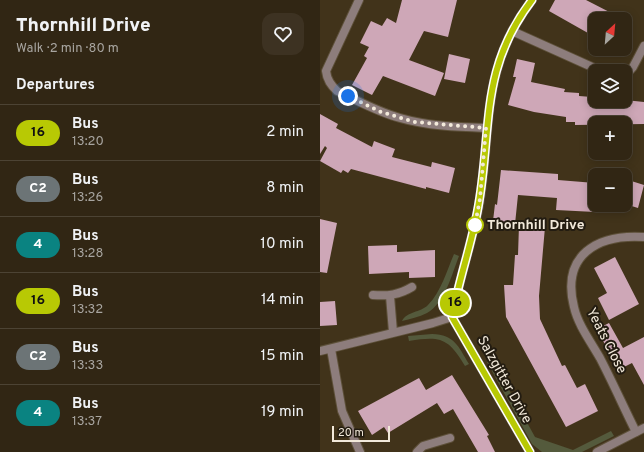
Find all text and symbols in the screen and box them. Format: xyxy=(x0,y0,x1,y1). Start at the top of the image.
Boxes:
north arrow xyxy=(588,12,632,56)
map controls xyxy=(588,12,632,212)
button: heart xyxy=(262,13,304,55)
text: Thornhill Drive xyxy=(16,14,151,38)
text: Walk · 2 min · 80 m xyxy=(16,41,119,57)
button: layers xyxy=(588,64,632,108)
text: Departures xyxy=(16,76,95,95)
your location xyxy=(338,86,358,106)
text: Bus xyxy=(72,115,99,134)
button: + xyxy=(588,116,632,160)
text: 2 min xyxy=(266,123,304,142)
text: 16 xyxy=(31,124,45,141)
text: 13:20 xyxy=(72,134,104,150)
button: − xyxy=(588,168,632,212)
text: Bus xyxy=(72,171,99,190)
text: 8 min xyxy=(266,179,304,198)
text: C2 xyxy=(29,180,47,197)
text: 13:26 xyxy=(72,190,103,206)
marker: Thornhill Drive xyxy=(466,216,484,234)
place label: Thornhill Drive xyxy=(487,217,585,234)
text: Bus xyxy=(72,227,99,246)
text: 10 min xyxy=(260,235,304,254)
text: 4 xyxy=(34,236,43,253)
text: 13:28 xyxy=(72,246,104,262)
text: Bus xyxy=(72,283,99,302)
line badge: 16 xyxy=(437,290,473,316)
text: 14 min xyxy=(261,291,304,310)
text: 16 xyxy=(31,292,45,309)
text: 16 xyxy=(448,294,462,311)
text: 13:32 xyxy=(72,302,103,318)
street label: Yeats Close xyxy=(582,305,630,377)
street label: Salzgitter Drive xyxy=(473,333,535,427)
text: Bus xyxy=(72,339,99,358)
text: 15 min xyxy=(261,347,304,366)
text: C2 xyxy=(29,348,47,365)
text: 13:33 xyxy=(72,358,103,374)
text: Bus xyxy=(72,395,99,414)
text: 19 min xyxy=(261,403,304,422)
text: 4 xyxy=(34,404,43,421)
text: 13:37 xyxy=(72,414,102,430)
scale bar xyxy=(332,424,390,443)
text: 20 m xyxy=(338,426,364,440)

